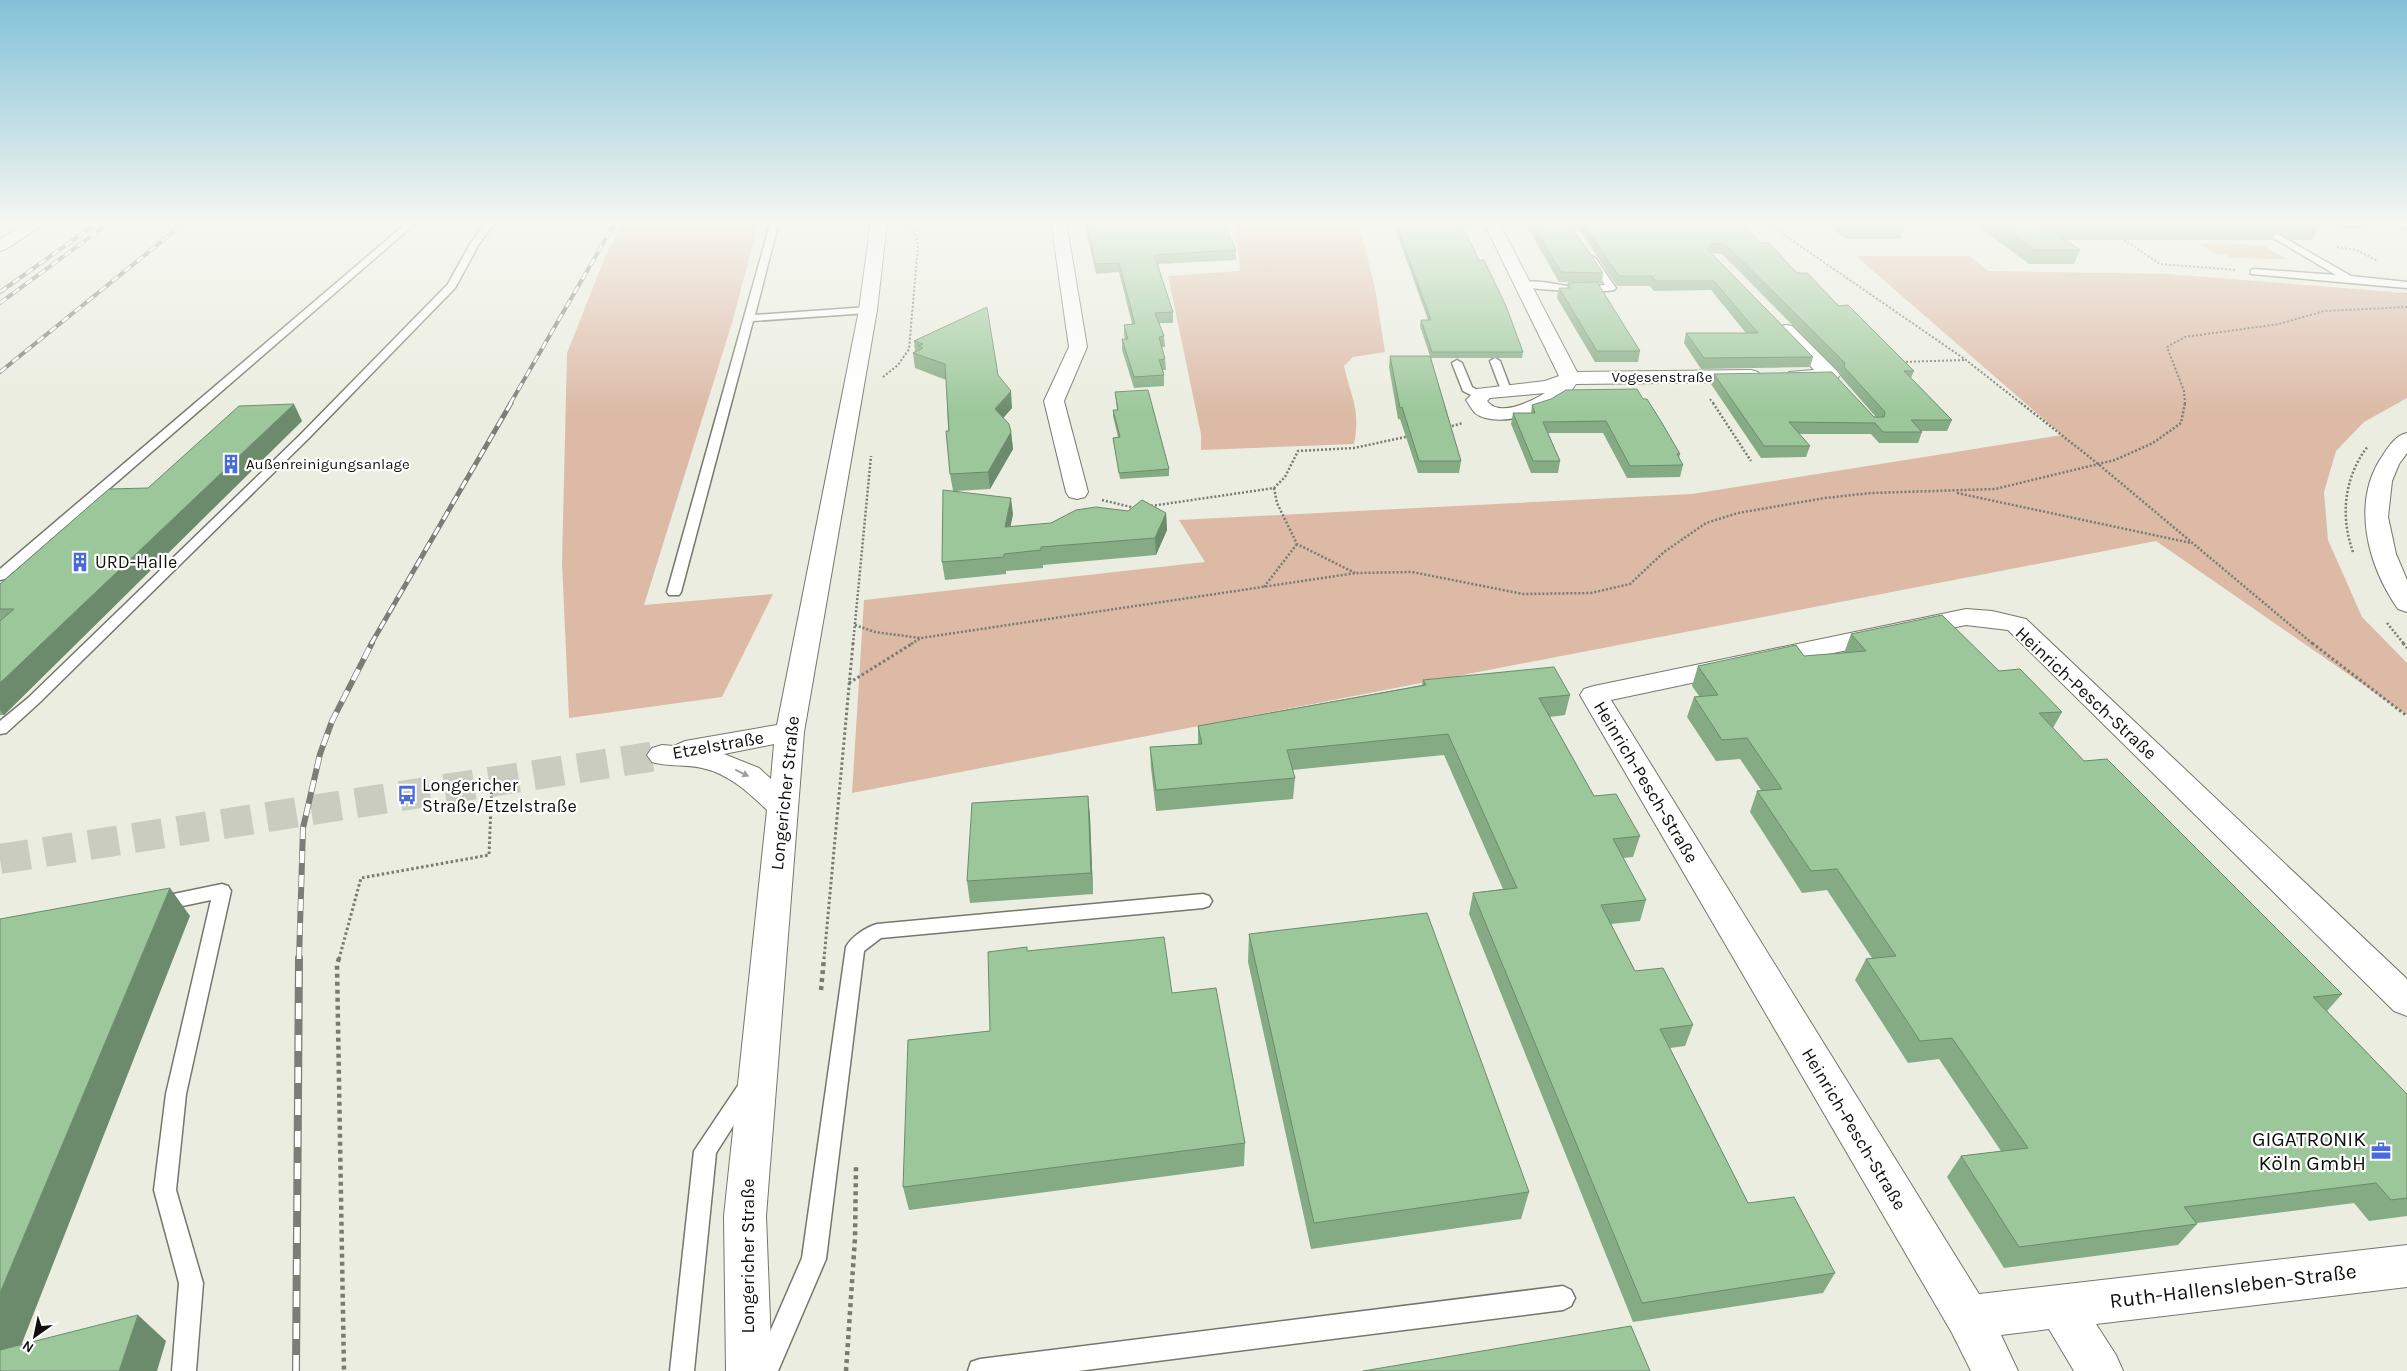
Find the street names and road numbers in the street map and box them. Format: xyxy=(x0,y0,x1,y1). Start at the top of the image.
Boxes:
street label: Vogesenstraße xyxy=(1611,368,1713,386)
street label: Heinrich-Pesch-Straße xyxy=(2011,622,2161,764)
street label: Heinrich-Pesch-Straße xyxy=(1589,697,1703,867)
street label: Longericher Straße xyxy=(766,715,804,871)
street label: Etzelstraße xyxy=(670,726,766,764)
street label: Heinrich-Pesch-Straße xyxy=(1797,1044,1911,1214)
street label: Longericher Straße xyxy=(737,1179,759,1333)
street label: Ruth-Hallensleben-Straße xyxy=(2108,1259,2358,1313)

